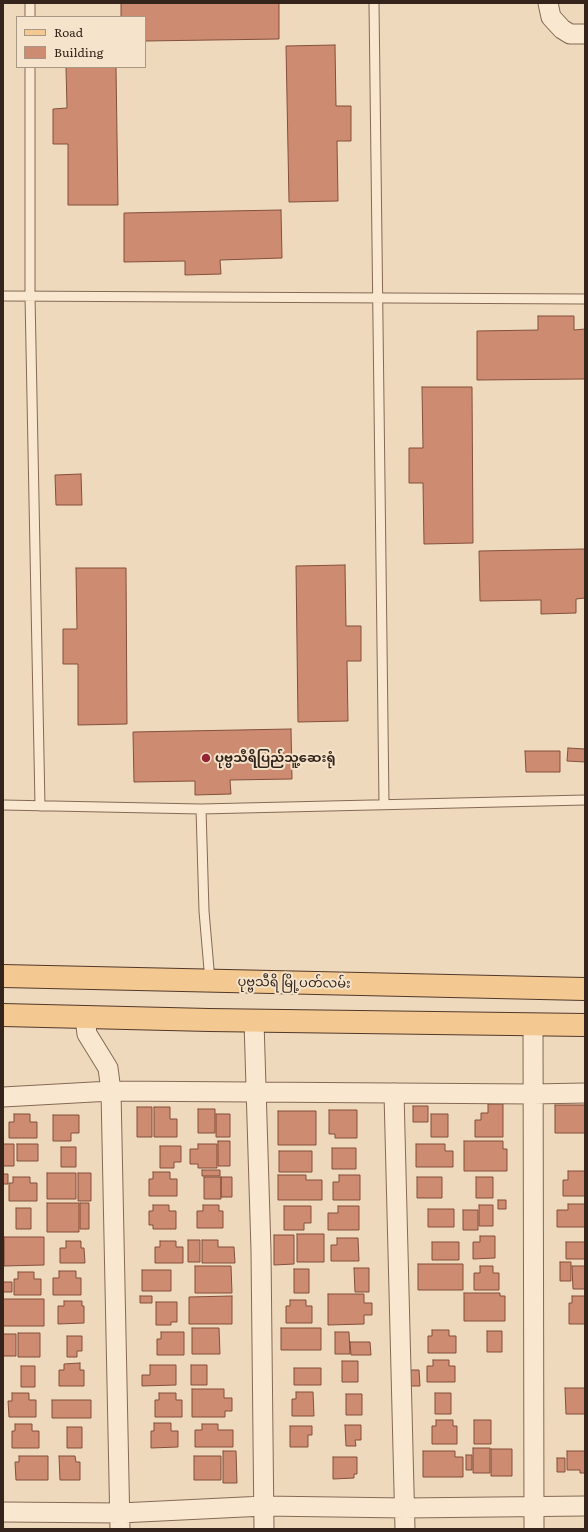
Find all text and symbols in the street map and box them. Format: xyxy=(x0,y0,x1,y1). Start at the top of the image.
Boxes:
legend xyxy=(16,16,146,68)
text: Road xyxy=(54,23,83,41)
text: Building xyxy=(54,43,103,61)
place label: ပုဗ္ဗသီရိပြည်သူ့ဆေးရုံ xyxy=(215,750,335,766)
marker: ပုဗ္ဗသီရိပြည်သူ့ဆေးရုံ xyxy=(200,752,212,764)
street label: ပုဗ္ဗသီရိ မြို့ပတ်လမ်း xyxy=(237,974,351,992)

